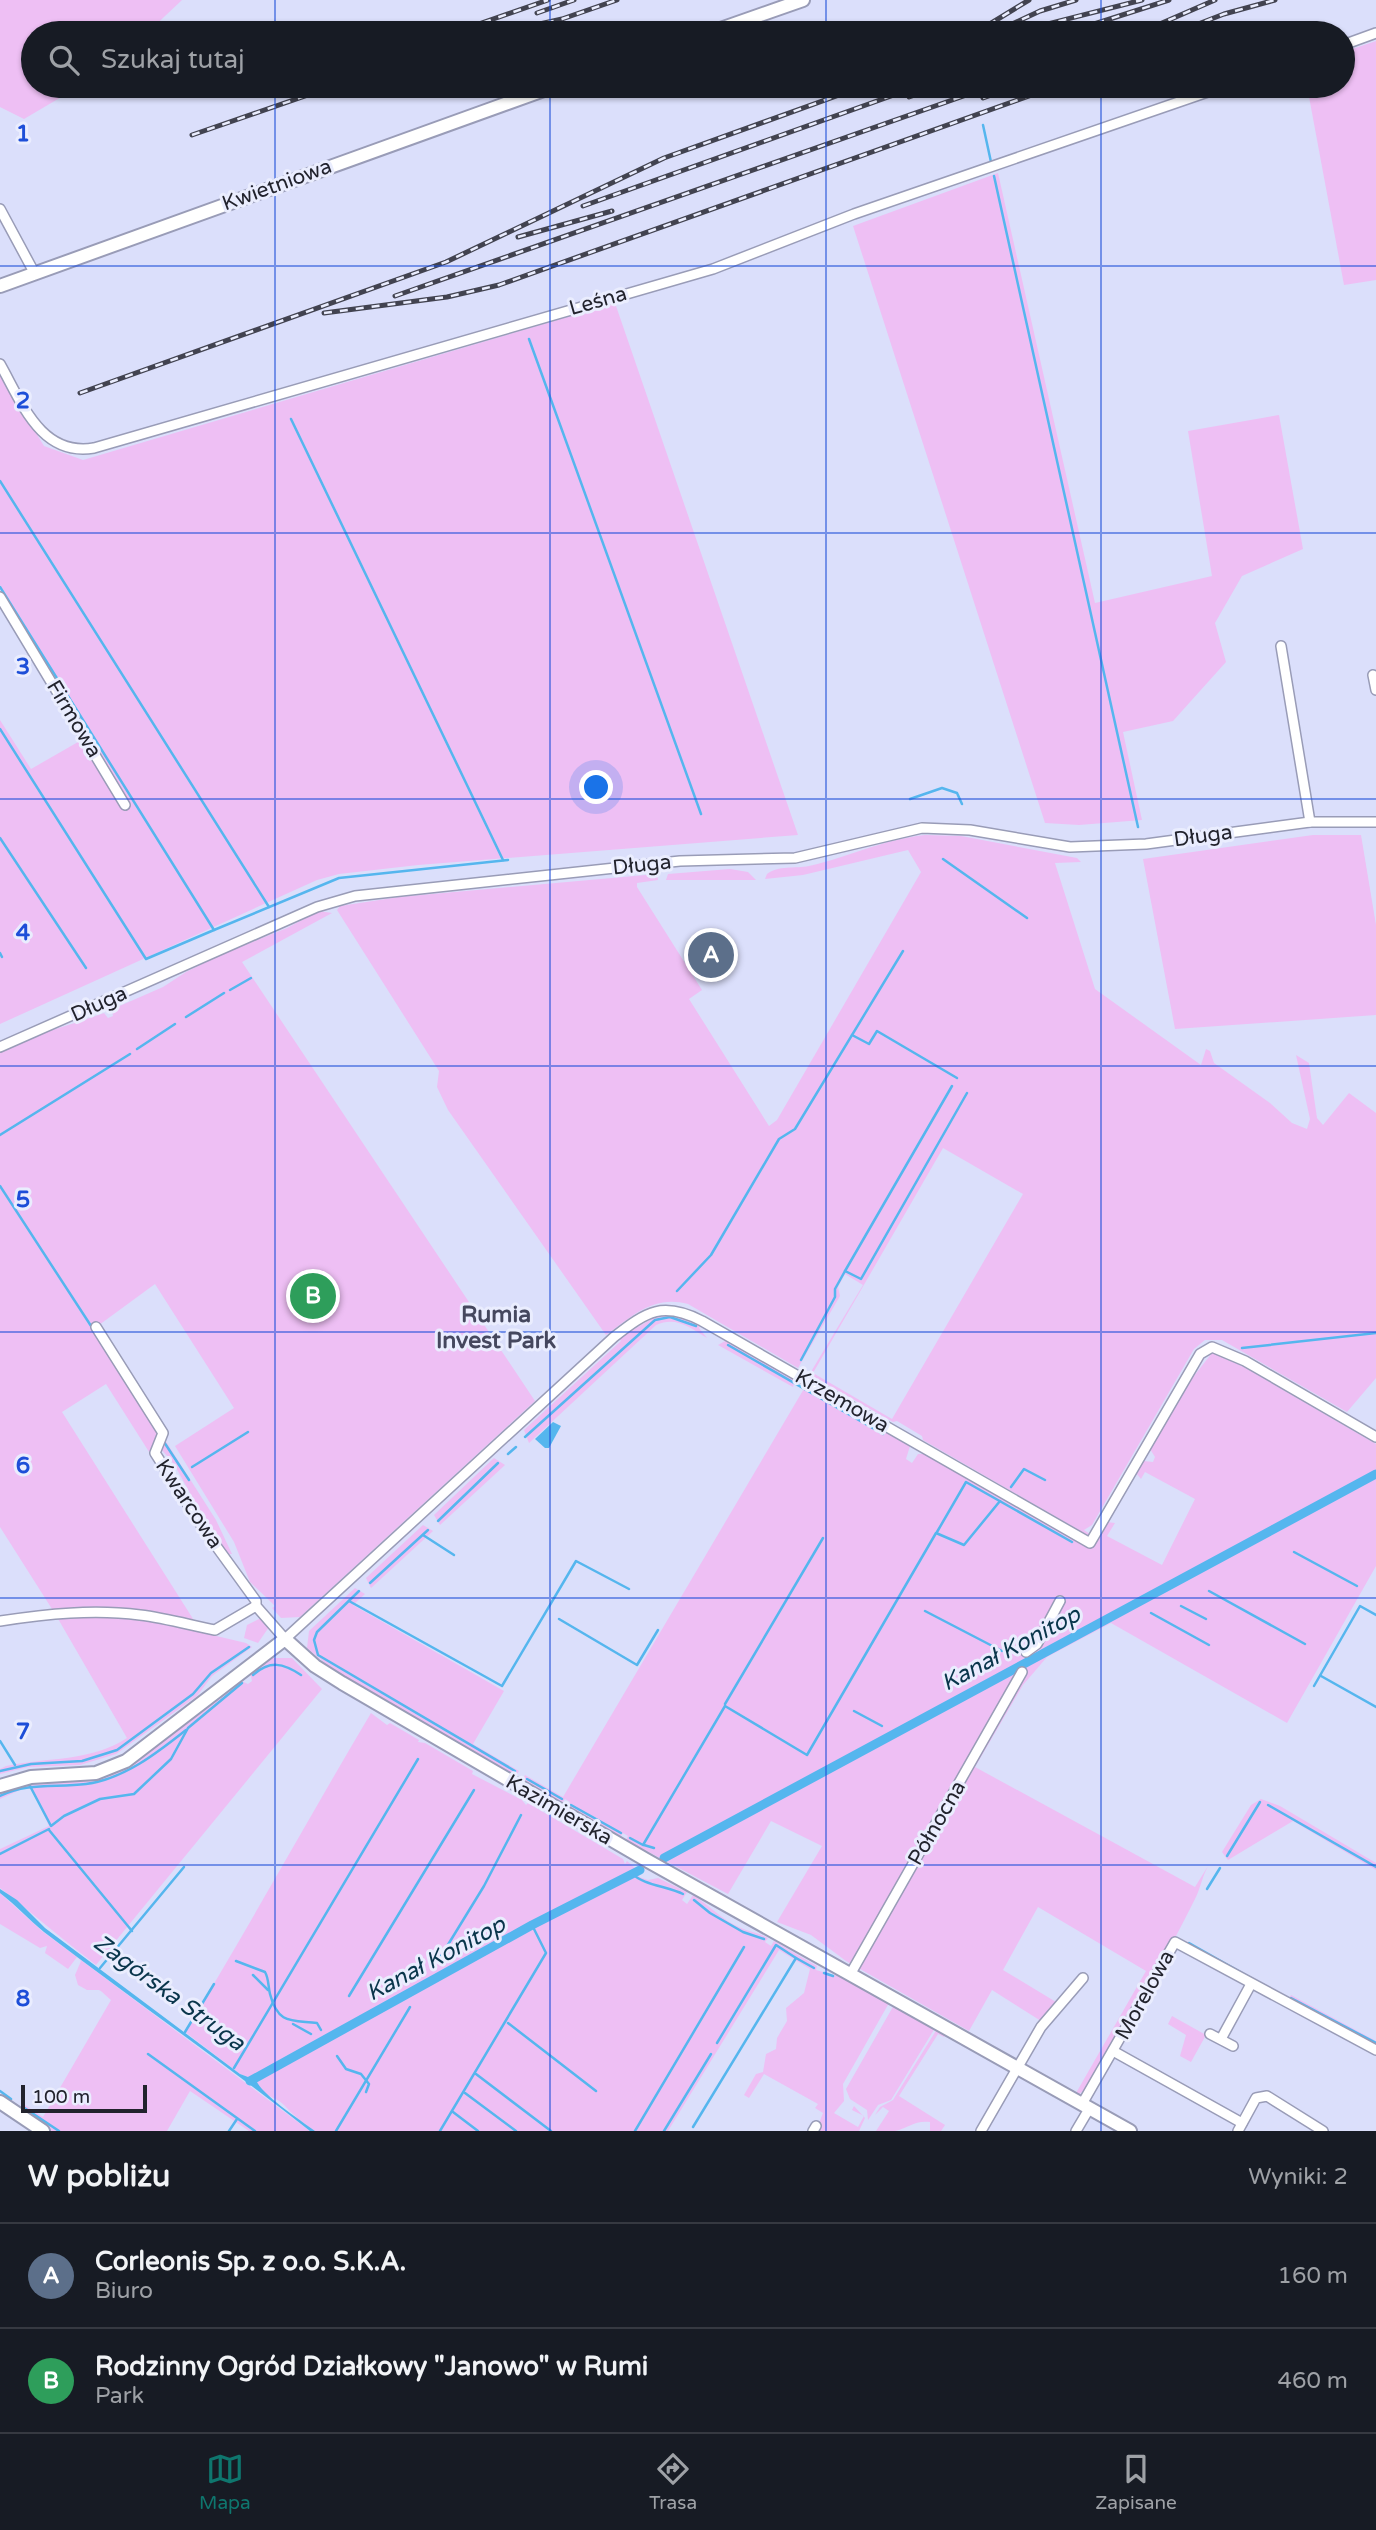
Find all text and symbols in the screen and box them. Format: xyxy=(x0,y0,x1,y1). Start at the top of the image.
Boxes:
search box xyxy=(21,21,1355,98)
icon: search xyxy=(45,41,83,79)
text: Szukaj tutaj xyxy=(101,44,245,75)
text: 1 xyxy=(16,120,30,148)
street label: Kwietniowa xyxy=(219,154,335,216)
street label: Leśna xyxy=(566,281,630,321)
text: 2 xyxy=(16,387,30,415)
text: 3 xyxy=(16,653,30,681)
street label: Firmowa xyxy=(41,676,107,762)
your location xyxy=(579,770,613,804)
street label: Długa xyxy=(1172,820,1234,852)
street label: Długa xyxy=(611,849,673,881)
text: 4 xyxy=(16,919,31,947)
pin: A xyxy=(688,929,734,981)
street label: Długa xyxy=(67,981,131,1027)
text: 5 xyxy=(16,1186,30,1214)
pin: B xyxy=(290,1270,336,1322)
district label: Rumia Invest Park xyxy=(436,1301,556,1355)
street label: Krzemowa xyxy=(790,1364,894,1438)
text: 6 xyxy=(16,1452,30,1480)
street label: Kwarcowa xyxy=(150,1455,228,1553)
water label: Kanał Konitop xyxy=(937,1600,1087,1697)
text: 7 xyxy=(16,1718,30,1746)
street label: Kazimierska xyxy=(501,1769,617,1851)
street label: Północna xyxy=(903,1776,971,1870)
water label: Kanał Konitop xyxy=(362,1910,512,2007)
water label: Zagórska Struga xyxy=(88,1929,251,2058)
street label: Morelowa xyxy=(1110,1946,1180,2044)
text: 8 xyxy=(16,1985,30,2013)
scale bar xyxy=(21,2082,147,2114)
text: 100 m xyxy=(32,2086,90,2108)
text: W pobliżu xyxy=(28,2158,170,2195)
text: Wyniki: 2 xyxy=(1248,2163,1348,2191)
text: Corleonis Sp. z o.o. S.K.A. xyxy=(95,2246,406,2277)
text: A xyxy=(42,2262,60,2290)
text: 160 m xyxy=(1278,2262,1348,2290)
text: Biuro xyxy=(95,2277,153,2305)
text: Rodzinny Ogród Działkowy "Janowo" w Rumi xyxy=(95,2351,648,2382)
text: B xyxy=(43,2367,59,2395)
text: 460 m xyxy=(1278,2367,1348,2395)
text: Park xyxy=(95,2382,144,2410)
tab: Mapa xyxy=(199,2450,251,2514)
tab: Trasa xyxy=(649,2450,697,2514)
tab: Zapisane xyxy=(1095,2450,1177,2514)

